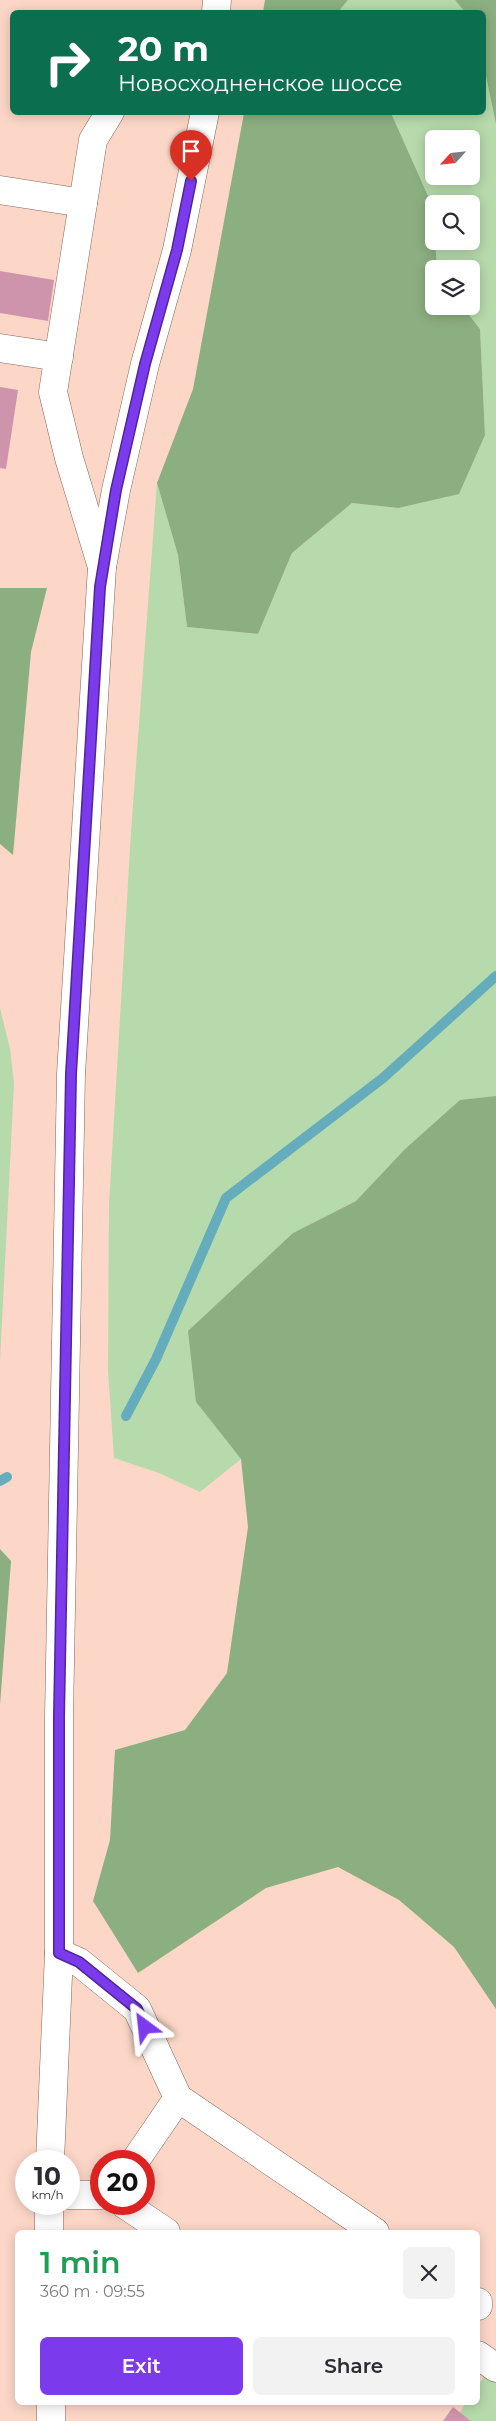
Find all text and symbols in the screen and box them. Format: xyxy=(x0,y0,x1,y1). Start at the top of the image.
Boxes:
text: 20 m xyxy=(118,27,209,70)
icon: right xyxy=(35,30,100,95)
text: Новосходненское шоссе xyxy=(118,70,403,97)
pin xyxy=(170,130,212,181)
north arrow xyxy=(425,130,480,185)
map controls xyxy=(425,130,480,315)
icon: arrive xyxy=(177,137,205,165)
button: search xyxy=(425,195,480,250)
button: layers xyxy=(425,260,480,315)
position arrow xyxy=(118,2000,170,2052)
speed limit sign: 20 xyxy=(90,2150,155,2215)
text: 10 xyxy=(34,2161,61,2191)
text: km/h xyxy=(31,2187,64,2202)
text: 1 min xyxy=(40,2244,121,2281)
button: close xyxy=(403,2247,455,2299)
text: 360 m · 09:55 xyxy=(40,2282,145,2301)
button: Exit xyxy=(40,2337,243,2395)
button: Share xyxy=(253,2337,455,2395)

